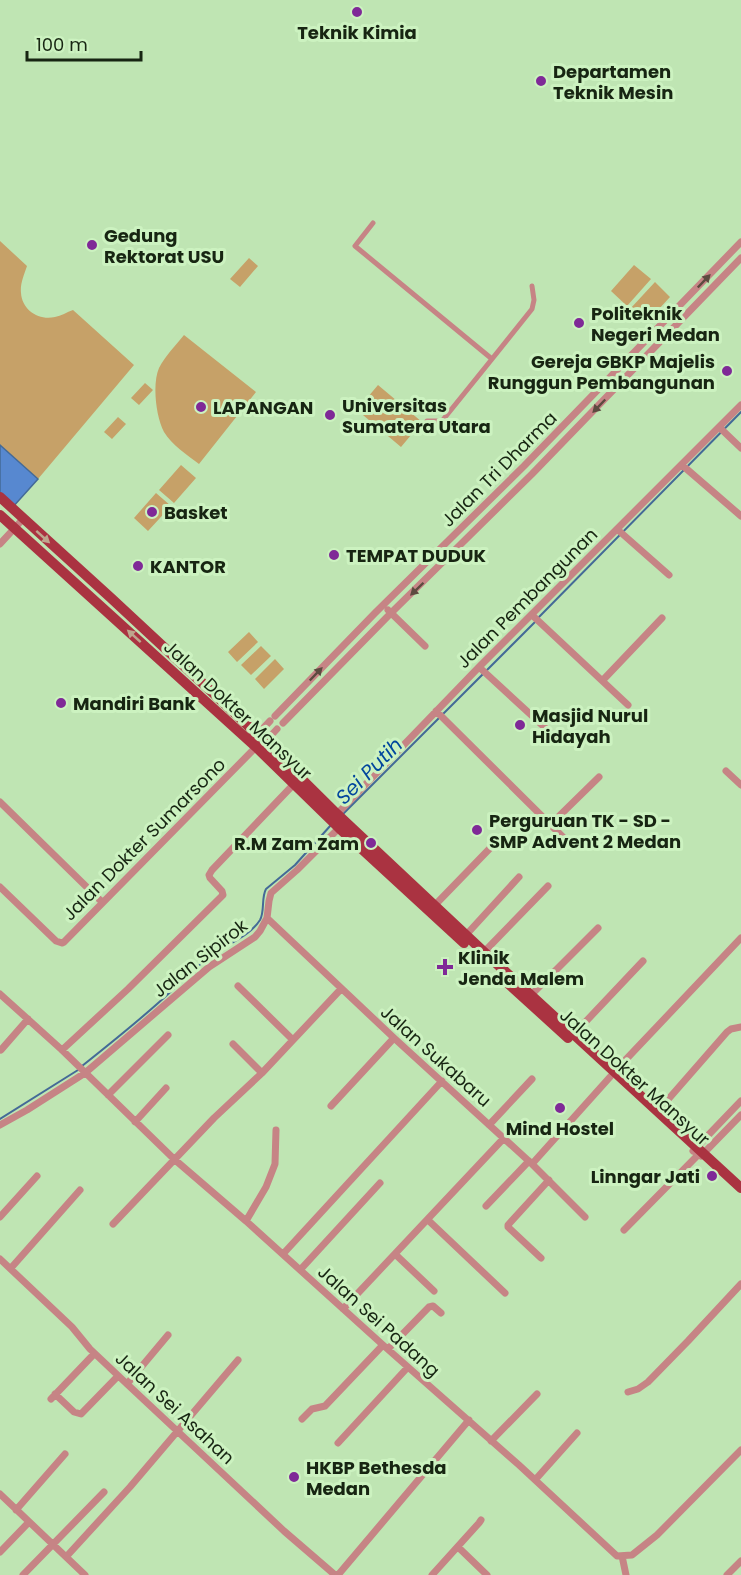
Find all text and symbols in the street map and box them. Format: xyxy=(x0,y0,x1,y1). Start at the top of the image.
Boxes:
marker: Teknik Kimia xyxy=(350,5,364,19)
place label: Teknik Kimia xyxy=(297,20,417,45)
scale bar xyxy=(27,24,141,62)
text: 100 m xyxy=(36,32,88,57)
place label: Departamen Teknik Mesin xyxy=(553,59,673,105)
marker: Departamen Teknik Mesin xyxy=(534,74,548,88)
place label: Gedung Rektorat USU xyxy=(104,223,224,269)
marker: Gedung Rektorat USU xyxy=(85,238,99,252)
one-way arrow xyxy=(696,274,710,288)
place label: Politeknik Negeri Medan xyxy=(591,301,720,347)
marker: Politeknik Negeri Medan xyxy=(572,316,586,330)
place label: Gereja GBKP Majelis Runggun Pembangunan xyxy=(488,349,715,395)
marker: Gereja GBKP Majelis Runggun Pembangunan xyxy=(720,364,734,378)
place label: Universitas Sumatera Utara xyxy=(342,393,491,439)
place label: LAPANGAN xyxy=(213,395,313,420)
one-way arrow xyxy=(592,399,606,414)
marker: LAPANGAN xyxy=(194,400,208,414)
street label: Jalan Tri Dharma xyxy=(436,406,562,532)
marker: Universitas Sumatera Utara xyxy=(323,408,337,422)
place label: Basket xyxy=(164,500,228,525)
marker: Basket xyxy=(145,505,159,519)
street label: Jalan Pembangunan xyxy=(451,522,603,674)
one-way arrow xyxy=(36,530,51,544)
place label: TEMPAT DUDUK xyxy=(346,543,486,568)
marker: TEMPAT DUDUK xyxy=(327,548,341,562)
place label: KANTOR xyxy=(150,554,226,579)
marker: KANTOR xyxy=(131,559,145,573)
one-way arrow xyxy=(410,581,424,595)
one-way arrow xyxy=(127,630,142,643)
street label: Jalan Dokter Mansyur xyxy=(158,635,318,786)
one-way arrow xyxy=(309,667,323,681)
place label: Mandiri Bank xyxy=(73,691,196,716)
marker: Mandiri Bank xyxy=(54,696,68,710)
place label: Masjid Nurul Hidayah xyxy=(532,703,648,749)
marker: Masjid Nurul Hidayah xyxy=(513,718,527,732)
water label: Sei Putih xyxy=(329,731,409,811)
street label: Jalan Dokter Sumarsono xyxy=(57,752,231,926)
place label: Perguruan TK - SD - SMP Advent 2 Medan xyxy=(489,808,681,854)
marker: Perguruan TK - SD - SMP Advent 2 Medan xyxy=(470,823,484,837)
place label: R.M Zam Zam xyxy=(234,831,359,856)
marker: R.M Zam Zam xyxy=(364,836,378,850)
street label: Jalan Sipirok xyxy=(147,913,253,1003)
place label: Klinik Jenda Malem xyxy=(458,945,584,991)
marker: Klinik Jenda Malem xyxy=(436,958,454,976)
street label: Jalan Sukabaru xyxy=(375,1000,497,1112)
street label: Jalan Dokter Mansyur xyxy=(554,1003,716,1151)
marker: Mind Hostel xyxy=(553,1101,567,1115)
place label: Mind Hostel xyxy=(506,1116,614,1141)
place label: Linngar Jati xyxy=(591,1164,700,1189)
marker: Linngar Jati xyxy=(705,1169,719,1183)
street label: Jalan Sei Padang xyxy=(313,1259,445,1383)
street label: Jalan Sei Asahan xyxy=(110,1346,240,1470)
place label: HKBP Bethesda Medan xyxy=(306,1455,447,1501)
marker: HKBP Bethesda Medan xyxy=(287,1470,301,1484)

